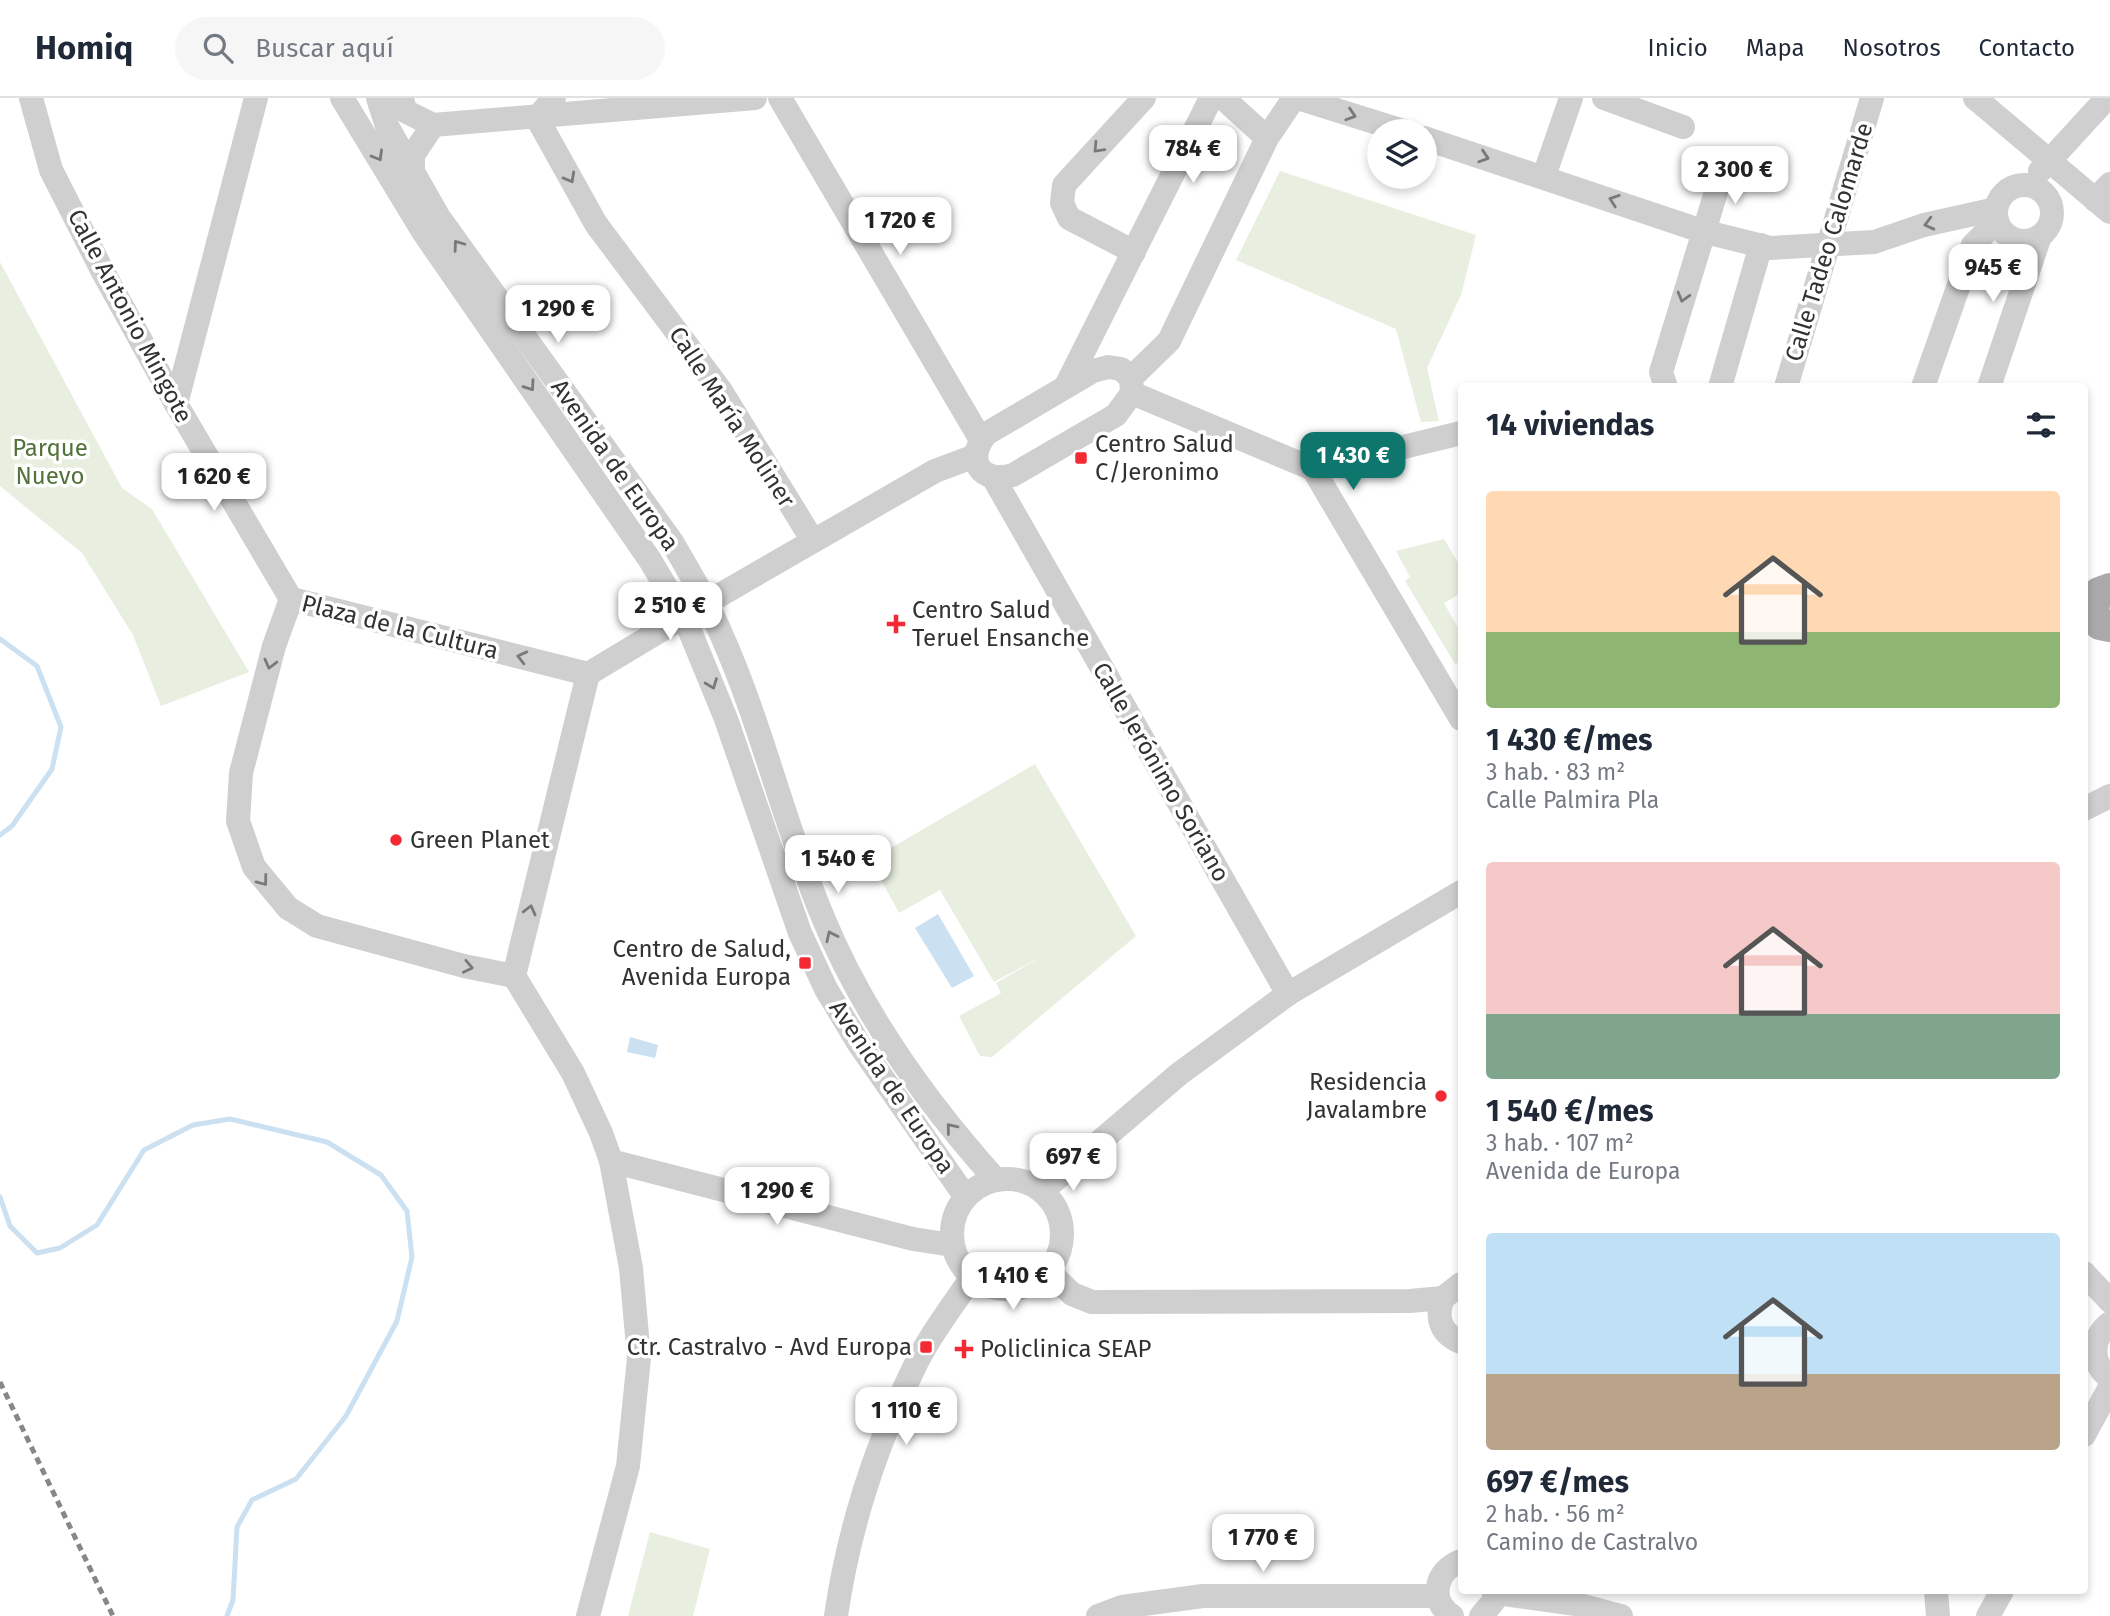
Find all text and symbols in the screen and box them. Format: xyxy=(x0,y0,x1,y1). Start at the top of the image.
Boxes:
search box xyxy=(175,17,665,80)
text: Homiq xyxy=(35,28,133,68)
icon: search xyxy=(199,29,237,67)
text: Buscar aquí xyxy=(255,33,394,64)
text: Inicio xyxy=(1648,34,1708,62)
text: Mapa xyxy=(1746,34,1805,62)
text: Nosotros xyxy=(1843,34,1941,62)
text: Contacto xyxy=(1979,34,2075,62)
one-way arrow xyxy=(1344,106,1356,121)
map controls xyxy=(1367,119,1437,189)
button: layers xyxy=(1367,119,1437,189)
street label: Calle Tadeo Calomarde xyxy=(1779,119,1879,365)
pin: 784 € xyxy=(1144,126,1242,185)
text: 784 € xyxy=(1165,134,1221,162)
one-way arrow xyxy=(1094,140,1106,153)
pin: 2 300 € xyxy=(1670,146,1800,206)
one-way arrow xyxy=(369,148,382,161)
one-way arrow xyxy=(1478,149,1490,163)
text: 2 300 € xyxy=(1697,155,1773,183)
one-way arrow xyxy=(562,170,575,183)
one-way arrow xyxy=(1609,194,1621,208)
pin: 1 720 € xyxy=(835,198,965,257)
street label: Calle Antonio Mingote xyxy=(62,204,198,428)
text: 1 720 € xyxy=(864,206,936,234)
one-way arrow xyxy=(1923,216,1935,230)
one-way arrow xyxy=(454,240,466,253)
pin: 945 € xyxy=(1944,244,2042,304)
text: 945 € xyxy=(1965,253,2021,281)
pin: 1 290 € xyxy=(493,286,623,345)
one-way arrow xyxy=(1677,291,1692,303)
text: 1 290 € xyxy=(521,294,595,322)
street label: Calle María Moliner xyxy=(663,322,801,513)
street label: Avenida de Europa xyxy=(545,374,685,556)
one-way arrow xyxy=(522,378,534,391)
icon: filters xyxy=(2022,406,2060,444)
text: 14 viviendas xyxy=(1486,407,1654,443)
place label: Centro Salud C/Jeronimo xyxy=(1095,430,1234,486)
pin: 1 430 € xyxy=(1288,432,1418,492)
park label: Parque Nuevo xyxy=(12,434,88,490)
text: 1 430 € xyxy=(1316,441,1390,469)
marker: Centro Salud C/Jeronimo xyxy=(1073,450,1089,466)
pin: 1 620 € xyxy=(149,454,279,513)
text: 1 620 € xyxy=(177,462,251,490)
icon: home xyxy=(1710,537,1836,663)
pin: 2 510 € xyxy=(605,582,735,642)
street label: Plaza de la Cultura xyxy=(299,589,501,665)
text: 2 510 € xyxy=(634,591,706,619)
place label: Centro Salud Teruel Ensanche xyxy=(912,596,1089,652)
marker: Centro Salud Teruel Ensanche xyxy=(886,614,906,634)
one-way arrow xyxy=(516,651,528,665)
one-way arrow xyxy=(264,657,278,669)
street label: Calle Jerónimo Soriano xyxy=(1087,657,1235,887)
one-way arrow xyxy=(704,677,718,689)
text: 1 430 €/mes xyxy=(1486,722,1653,758)
text: 3 hab. · 83 m² xyxy=(1486,758,1625,786)
text: Calle Palmira Pla xyxy=(1486,786,1659,814)
place label: Green Planet xyxy=(410,826,550,854)
marker: Green Planet xyxy=(388,832,404,848)
pin: 1 540 € xyxy=(773,836,903,895)
text: 1 540 € xyxy=(801,844,875,872)
one-way arrow xyxy=(255,873,268,886)
one-way arrow xyxy=(522,904,536,916)
icon: home xyxy=(1710,908,1836,1034)
one-way arrow xyxy=(825,931,839,943)
place label: Centro de Salud, Avenida Europa xyxy=(613,935,791,991)
marker: Centro de Salud, Avenida Europa xyxy=(797,955,813,971)
one-way arrow xyxy=(462,958,474,973)
street label: Avenida de Europa xyxy=(824,995,960,1179)
place label: Residencia Javalambre xyxy=(1306,1068,1427,1124)
marker: Residencia Javalambre xyxy=(1433,1088,1449,1104)
text: 1 540 €/mes xyxy=(1486,1093,1654,1129)
one-way arrow xyxy=(947,1123,960,1136)
text: 3 hab. · 107 m² xyxy=(1486,1129,1634,1157)
pin: 697 € xyxy=(1024,1134,1122,1193)
text: 697 € xyxy=(1045,1142,1101,1170)
text: Avenida de Europa xyxy=(1486,1157,1681,1185)
pin: 1 290 € xyxy=(712,1168,842,1227)
text: 1 290 € xyxy=(740,1176,814,1204)
pin: 1 410 € xyxy=(948,1252,1078,1312)
text: 1 410 € xyxy=(978,1261,1048,1289)
icon: home xyxy=(1710,1279,1836,1405)
place label: Ctr. Castralvo - Avd Europa xyxy=(627,1333,912,1361)
place label: Policlinica SEAP xyxy=(980,1335,1151,1363)
marker: Ctr. Castralvo - Avd Europa xyxy=(918,1339,934,1355)
marker: Policlinica SEAP xyxy=(954,1339,974,1359)
pin: 1 110 € xyxy=(841,1388,971,1447)
text: 1 110 € xyxy=(871,1396,941,1424)
text: 697 €/mes xyxy=(1486,1464,1629,1500)
text: 2 hab. · 56 m² xyxy=(1486,1500,1625,1528)
pin: 1 770 € xyxy=(1198,1514,1328,1574)
text: 1 770 € xyxy=(1228,1523,1298,1551)
text: Camino de Castralvo xyxy=(1486,1528,1698,1556)

